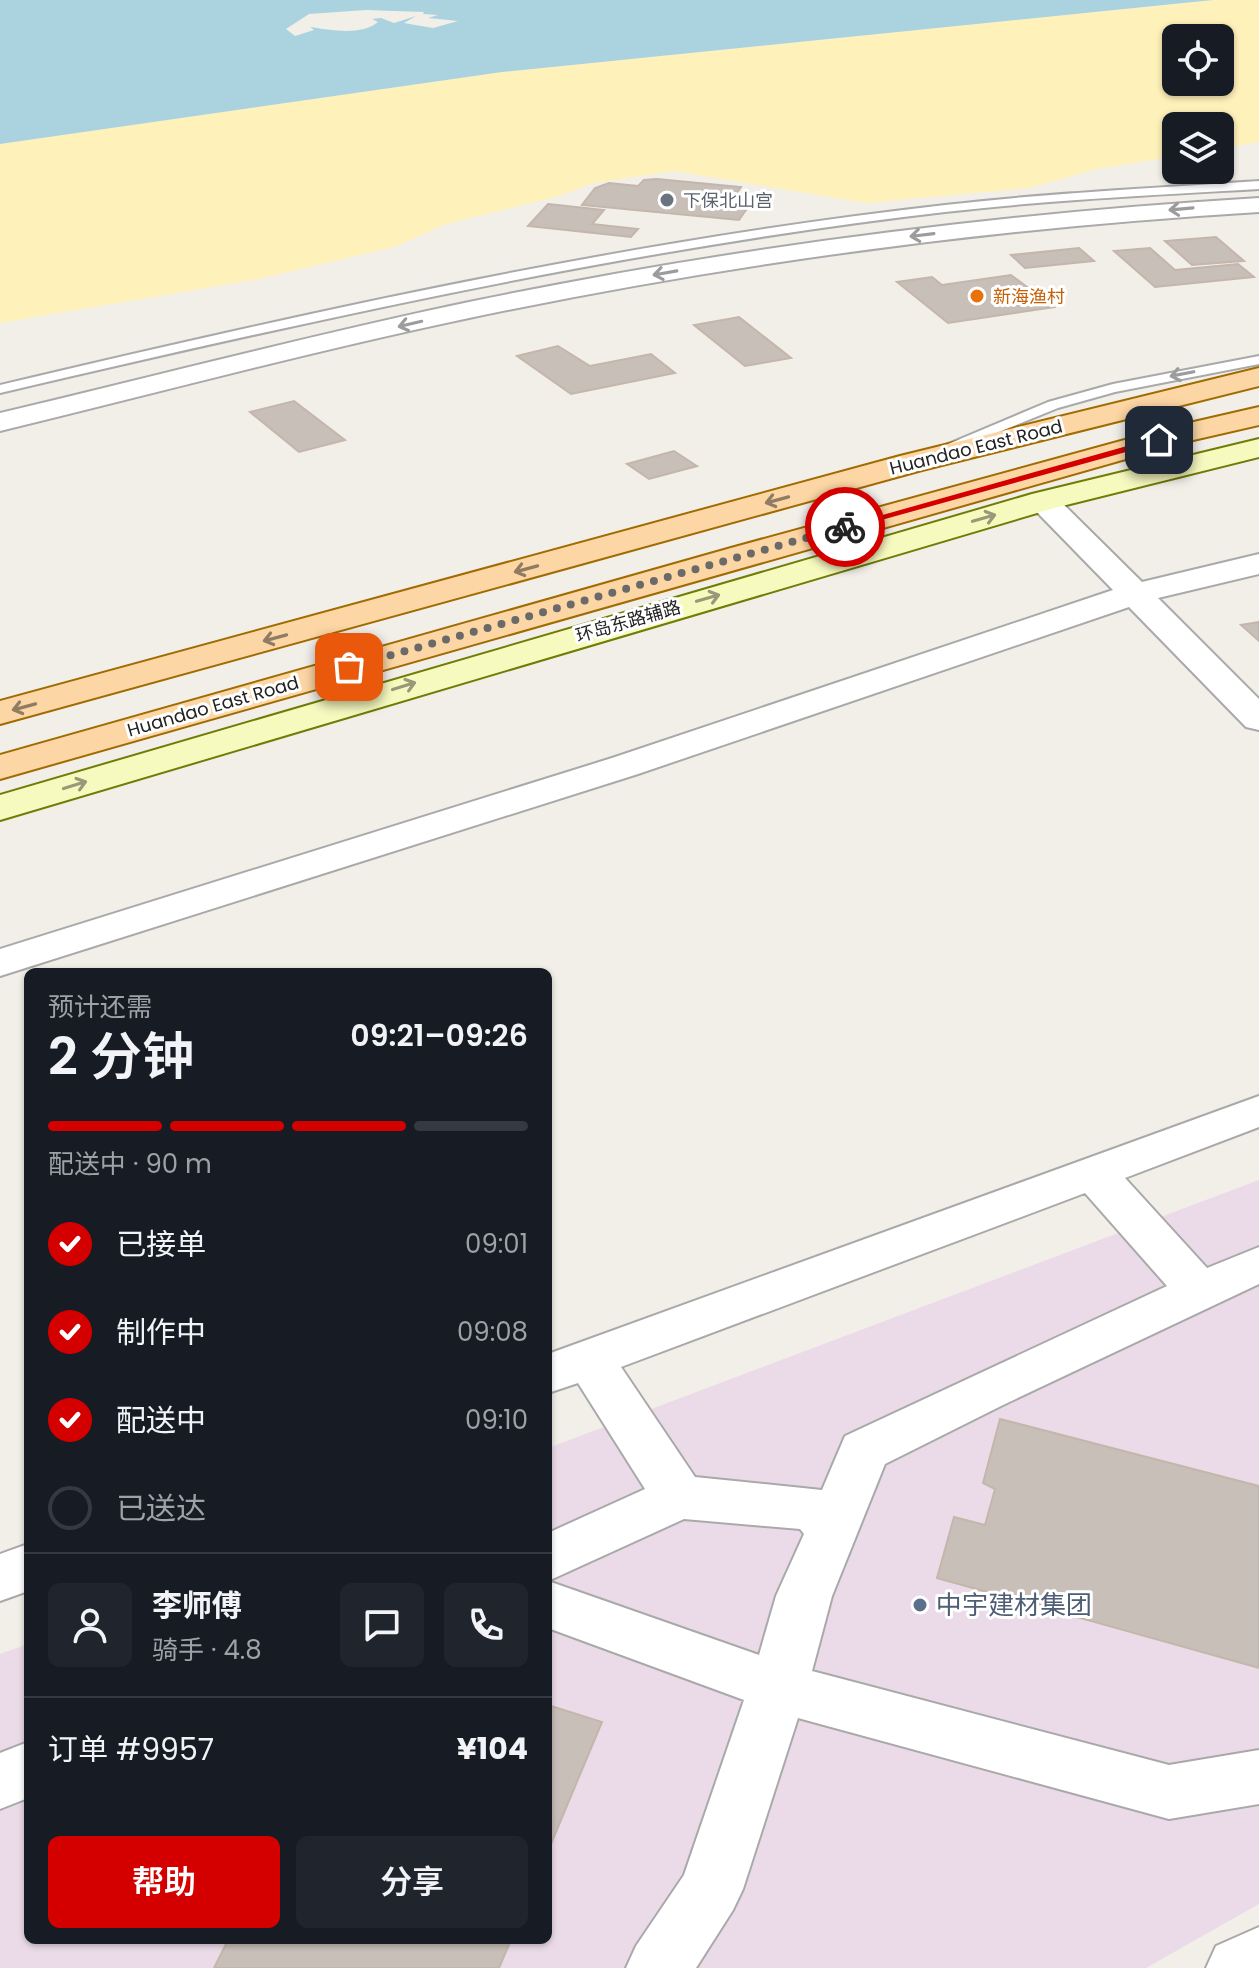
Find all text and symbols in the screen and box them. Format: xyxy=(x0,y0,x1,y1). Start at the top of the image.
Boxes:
map controls xyxy=(1162,24,1234,184)
button: locate xyxy=(1162,24,1234,96)
button: layers xyxy=(1162,112,1234,184)
place label: 下保北山宫 xyxy=(683,188,773,213)
marker: 下保北山宫 xyxy=(658,191,676,209)
one-way arrow xyxy=(1168,202,1195,217)
one-way arrow xyxy=(910,228,936,243)
one-way arrow xyxy=(653,266,678,281)
place label: 新海渔村 xyxy=(993,284,1065,309)
marker: 新海渔村 xyxy=(968,287,986,305)
one-way arrow xyxy=(398,317,424,332)
one-way arrow xyxy=(1170,367,1196,382)
pin xyxy=(1125,406,1193,474)
street label: Huandao East Road xyxy=(887,413,1065,481)
icon: home xyxy=(1137,418,1181,462)
courier xyxy=(805,487,885,567)
one-way arrow xyxy=(764,493,790,508)
icon: bike xyxy=(823,505,867,549)
one-way arrow xyxy=(971,510,997,525)
one-way arrow xyxy=(513,562,539,577)
one-way arrow xyxy=(694,590,720,605)
street label: 环岛东路辅路 xyxy=(573,594,683,648)
one-way arrow xyxy=(263,631,289,646)
pin xyxy=(315,633,383,701)
icon: bag xyxy=(327,645,371,689)
street label: Huandao East Road xyxy=(124,670,302,742)
one-way arrow xyxy=(392,678,417,693)
one-way arrow xyxy=(12,700,38,715)
one-way arrow xyxy=(61,777,87,792)
text: 预计还需 xyxy=(48,989,152,1025)
text: 09:21–09:26 xyxy=(350,1014,528,1057)
text: 2 分钟 xyxy=(48,1020,194,1093)
text: 配送中 · 90 m xyxy=(48,1146,212,1182)
icon: check xyxy=(48,1222,92,1266)
text: 已接单 xyxy=(116,1223,206,1266)
text: 09:01 xyxy=(465,1226,528,1262)
icon: check xyxy=(48,1310,92,1354)
text: 制作中 xyxy=(116,1311,206,1354)
text: 09:08 xyxy=(457,1314,528,1350)
icon: check xyxy=(48,1398,92,1442)
text: 配送中 xyxy=(116,1399,206,1442)
text: 09:10 xyxy=(465,1402,528,1438)
text: 已送达 xyxy=(116,1487,206,1530)
button: person xyxy=(48,1583,132,1667)
button: chat xyxy=(340,1583,424,1667)
button: phone xyxy=(444,1583,528,1667)
text: 李师傅 xyxy=(152,1584,242,1627)
place label: 中宇建材集团 xyxy=(936,1587,1092,1623)
marker: 中宇建材集团 xyxy=(911,1596,929,1614)
text: 骑手 · 4.8 xyxy=(152,1632,262,1668)
text: ¥104 xyxy=(457,1727,528,1770)
text: 订单 #9957 xyxy=(48,1728,214,1771)
button: 帮助 xyxy=(48,1836,280,1928)
button: 分享 xyxy=(296,1836,528,1928)

